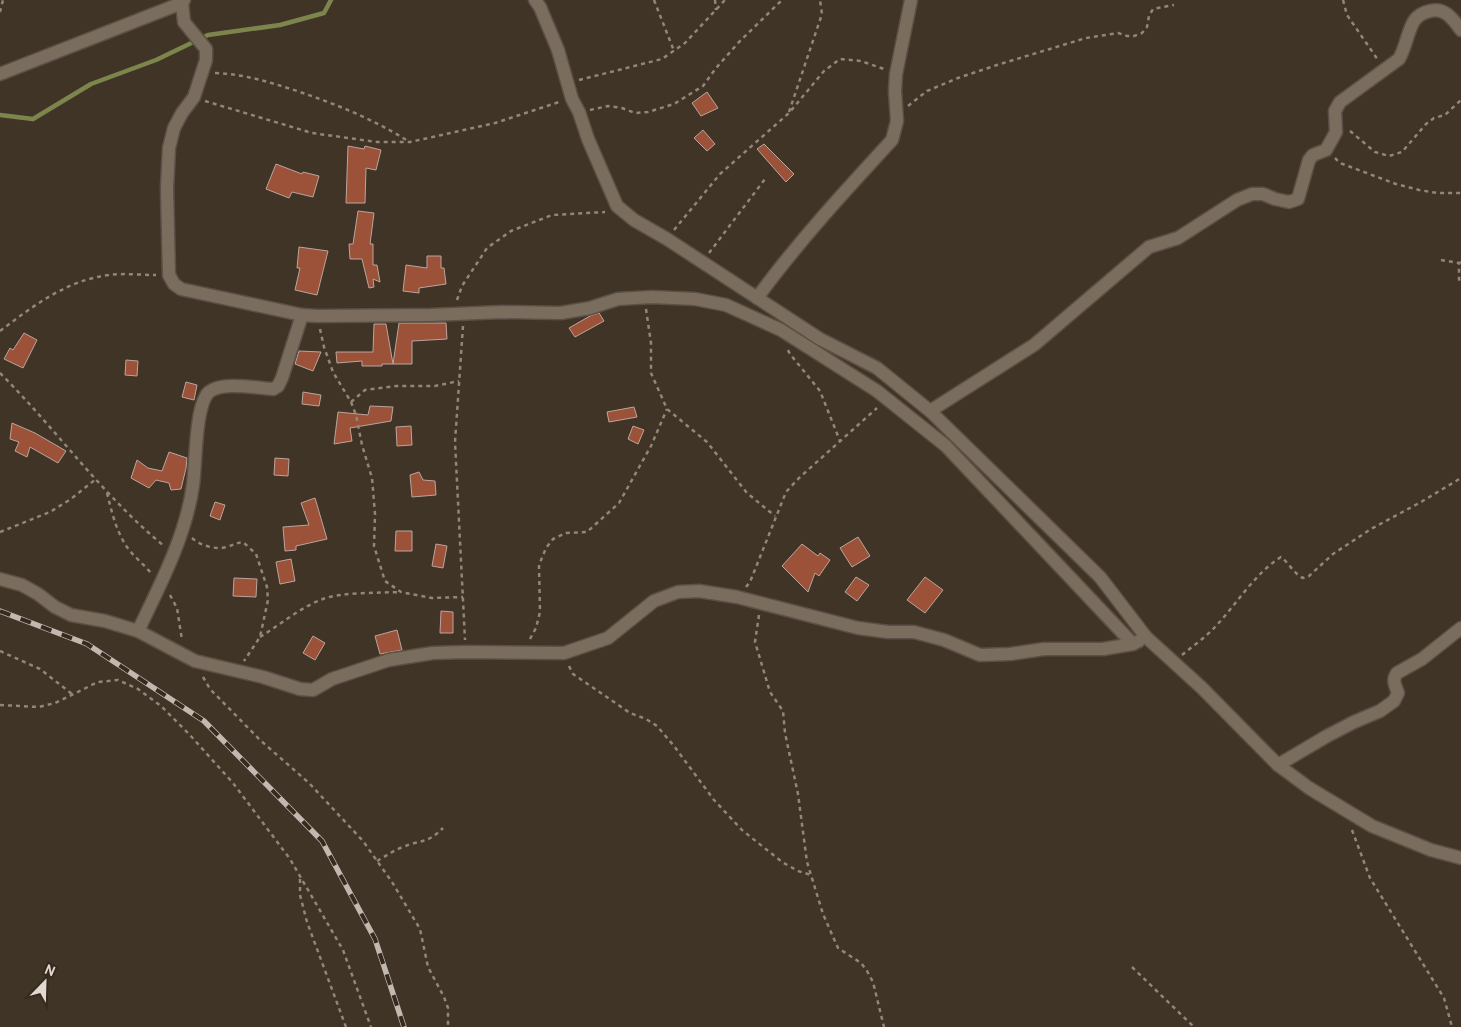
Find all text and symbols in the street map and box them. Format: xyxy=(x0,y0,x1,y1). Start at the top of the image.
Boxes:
north arrow xyxy=(20,957,70,1007)
text: N xyxy=(42,962,57,981)

